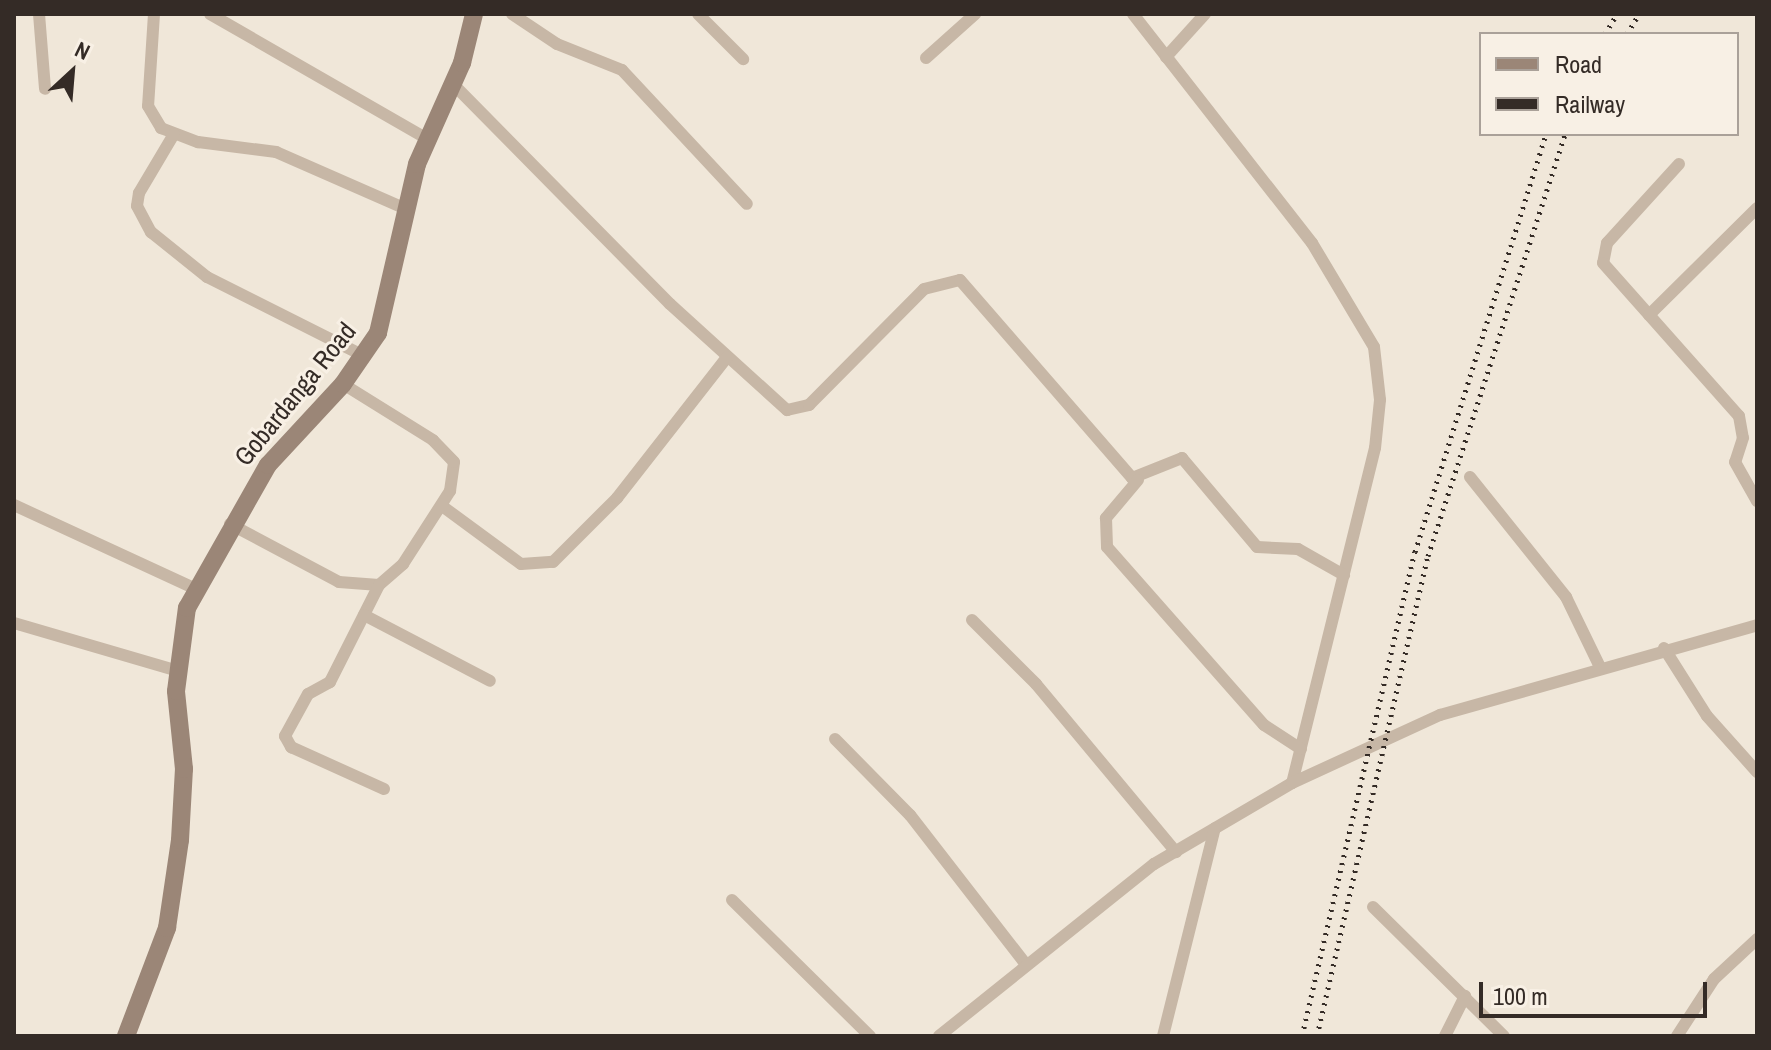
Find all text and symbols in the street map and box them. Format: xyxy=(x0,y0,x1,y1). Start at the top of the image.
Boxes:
north arrow xyxy=(32,32,112,112)
legend xyxy=(1479,32,1739,136)
text: N xyxy=(70,34,95,67)
text: Road xyxy=(1555,48,1602,80)
text: Railway xyxy=(1555,88,1625,120)
street label: Gobardanga Road xyxy=(228,316,362,472)
scale bar xyxy=(1483,966,1711,1016)
text: 100 m xyxy=(1493,980,1548,1012)

